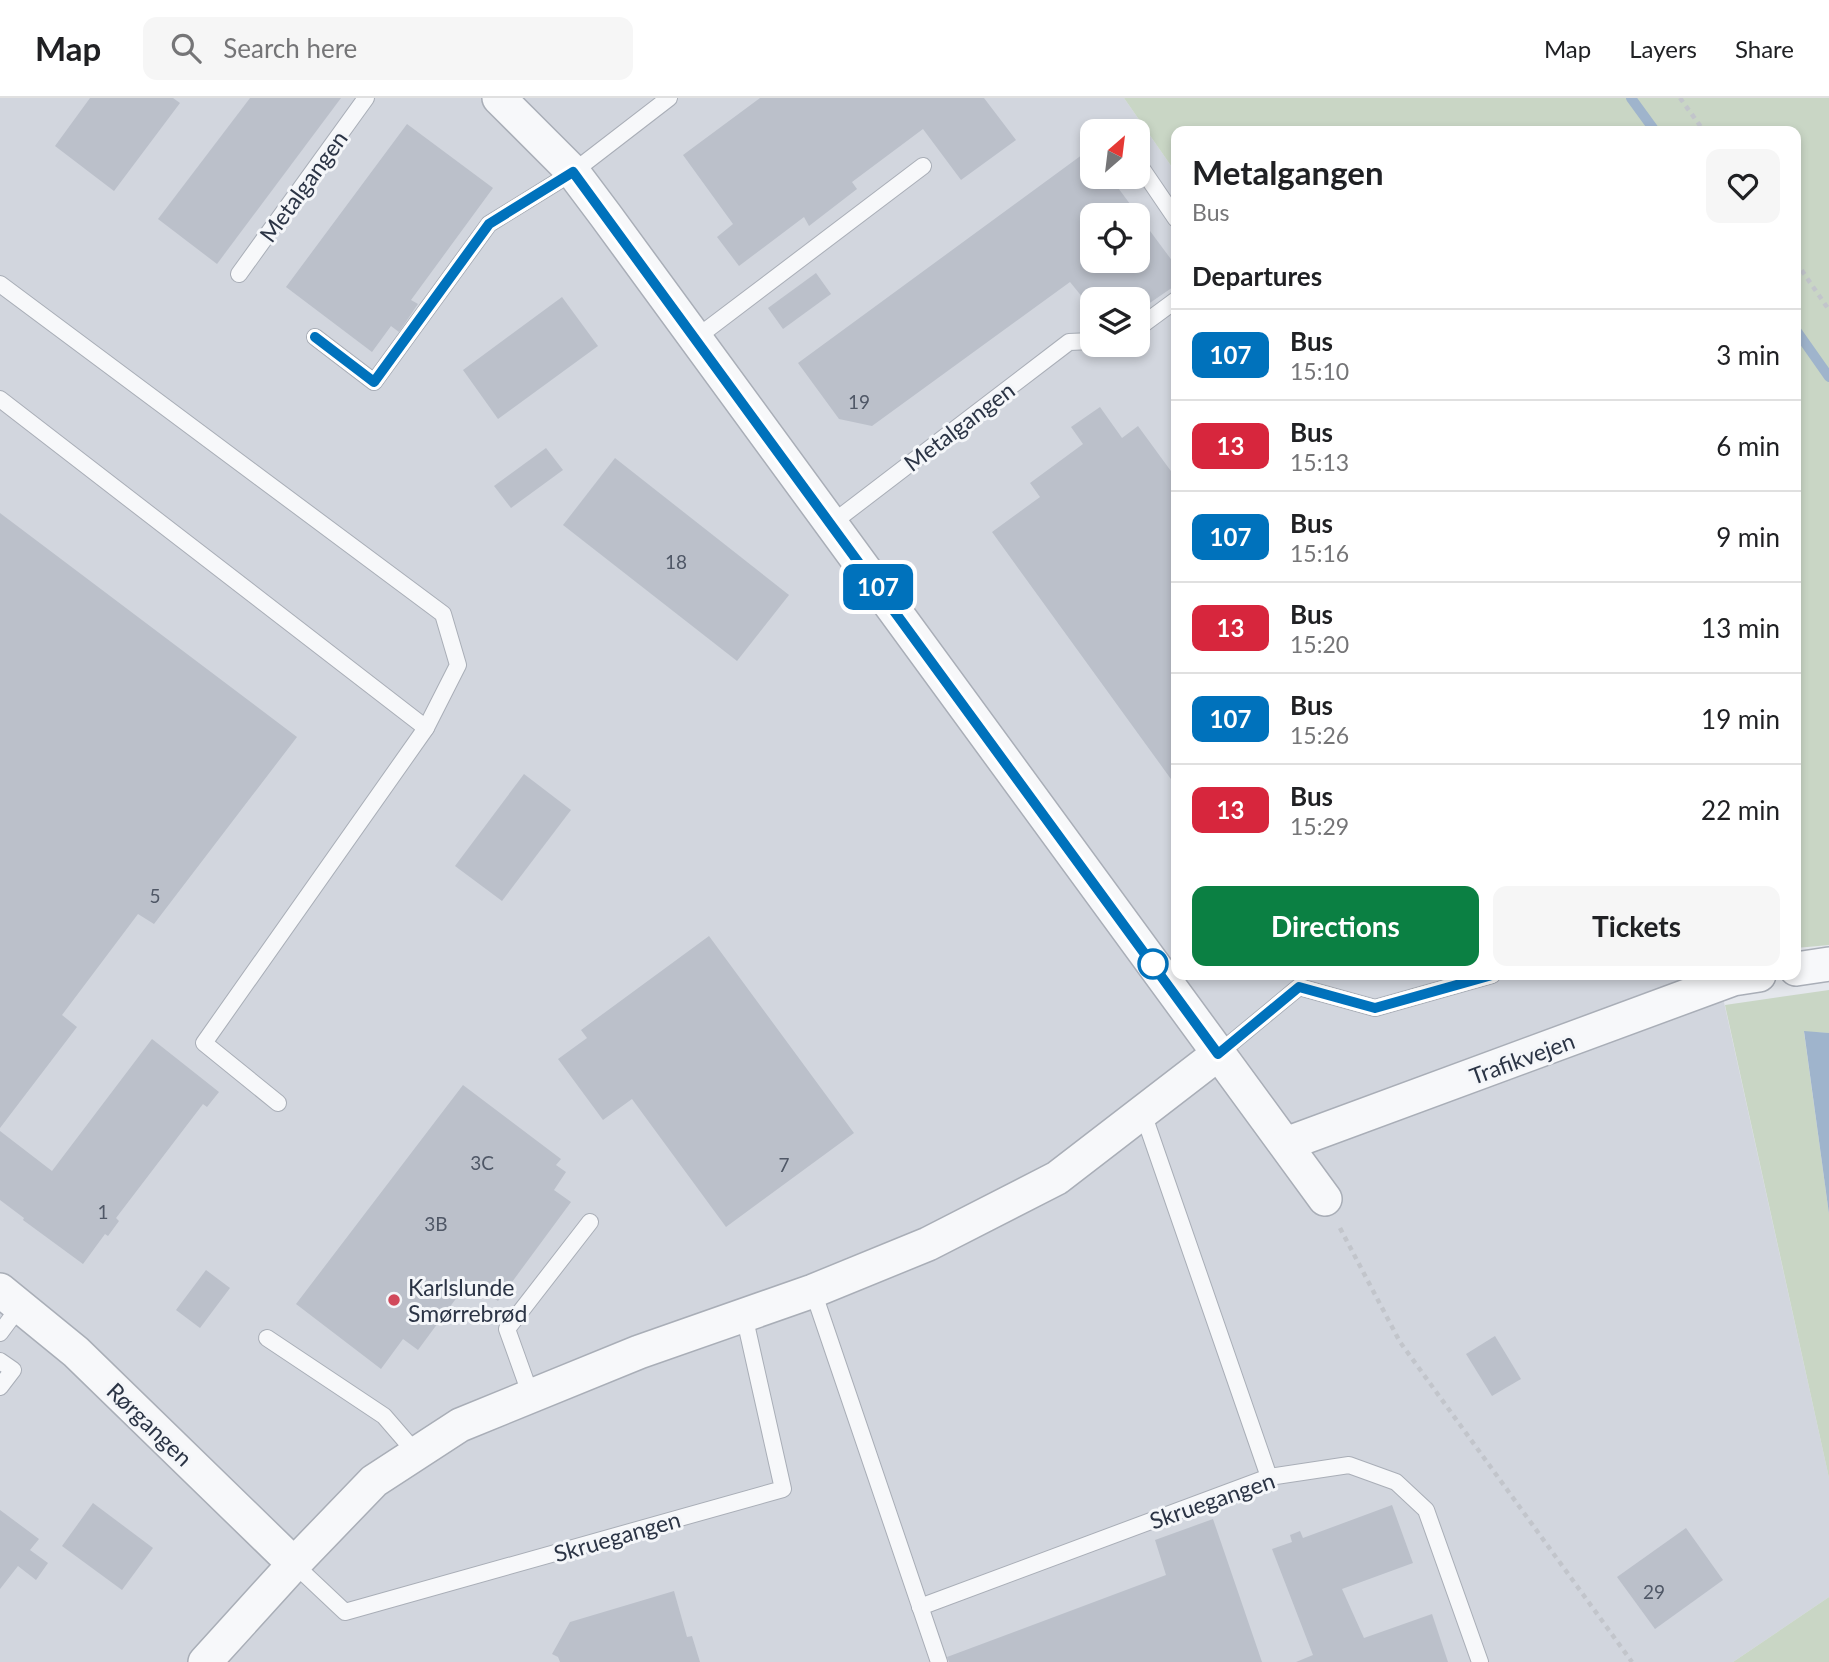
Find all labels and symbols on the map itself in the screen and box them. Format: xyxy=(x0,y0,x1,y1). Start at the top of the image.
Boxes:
north arrow xyxy=(1080,119,1150,189)
street label: Metalgangen xyxy=(253,125,353,247)
street label: Metalgangen xyxy=(898,375,1020,477)
house number: 19 xyxy=(848,390,870,413)
house number: 18 xyxy=(665,550,687,573)
line badge: 107 xyxy=(838,564,918,610)
house number: 5 xyxy=(149,884,161,907)
unlabelled marker xyxy=(1138,949,1168,979)
street label: Trafikvejen xyxy=(1466,1026,1578,1090)
house number: 3C xyxy=(470,1151,494,1174)
house number: 7 xyxy=(778,1153,790,1176)
house number: 1 xyxy=(97,1200,109,1223)
house number: 3B xyxy=(424,1212,448,1235)
place label: Karlslunde Smørrebrød xyxy=(408,1273,527,1327)
marker: Karlslunde Smørrebrød xyxy=(386,1292,402,1308)
street label: Rørgangen xyxy=(101,1376,199,1472)
street label: Skruegangen xyxy=(1146,1466,1278,1534)
street label: Skruegangen xyxy=(551,1505,683,1567)
house number: 29 xyxy=(1643,1580,1665,1603)

